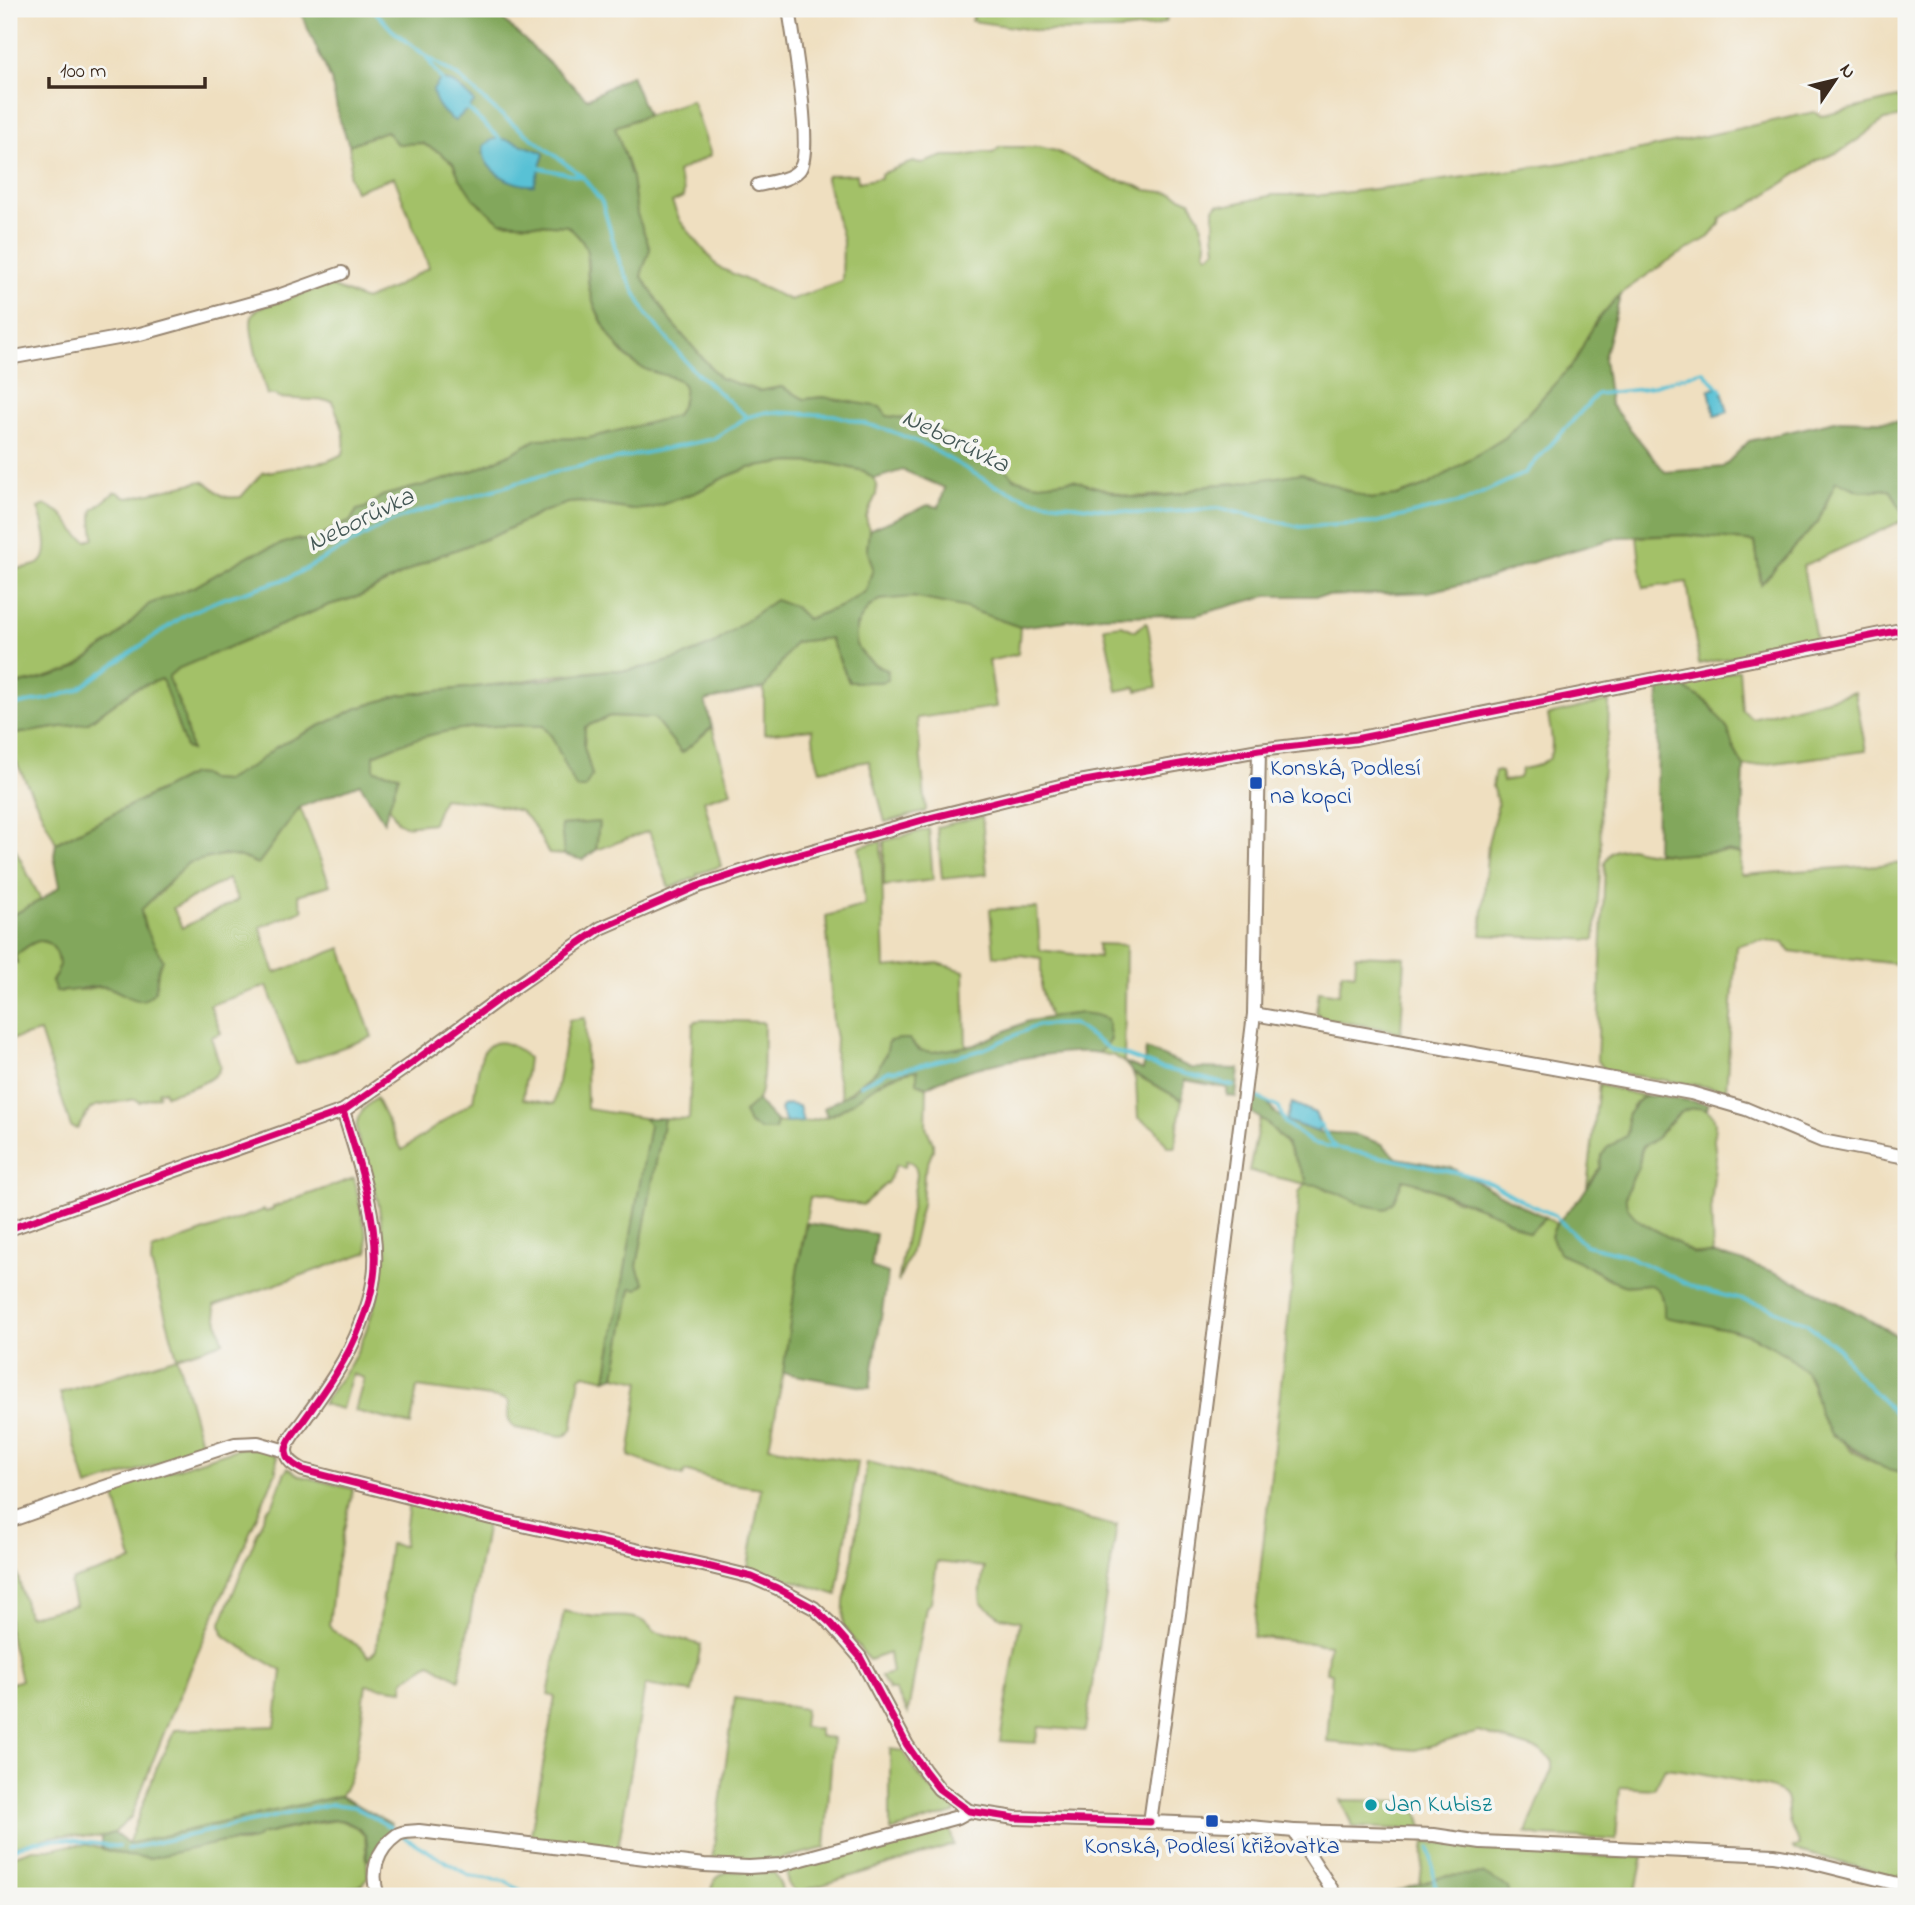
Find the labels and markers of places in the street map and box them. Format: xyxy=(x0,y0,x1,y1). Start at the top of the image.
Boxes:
place label: Konská, Podlesí na kopci xyxy=(1270,752,1421,815)
marker: Konská, Podlesí na kopci xyxy=(1248,775,1264,791)
place label: Jan Kubisz xyxy=(1385,1788,1493,1823)
marker: Jan Kubisz xyxy=(1363,1797,1379,1813)
marker: Konská, Podlesí křižovatka xyxy=(1204,1813,1220,1829)
place label: Konská, Podlesí křižovatka xyxy=(1084,1830,1340,1865)

